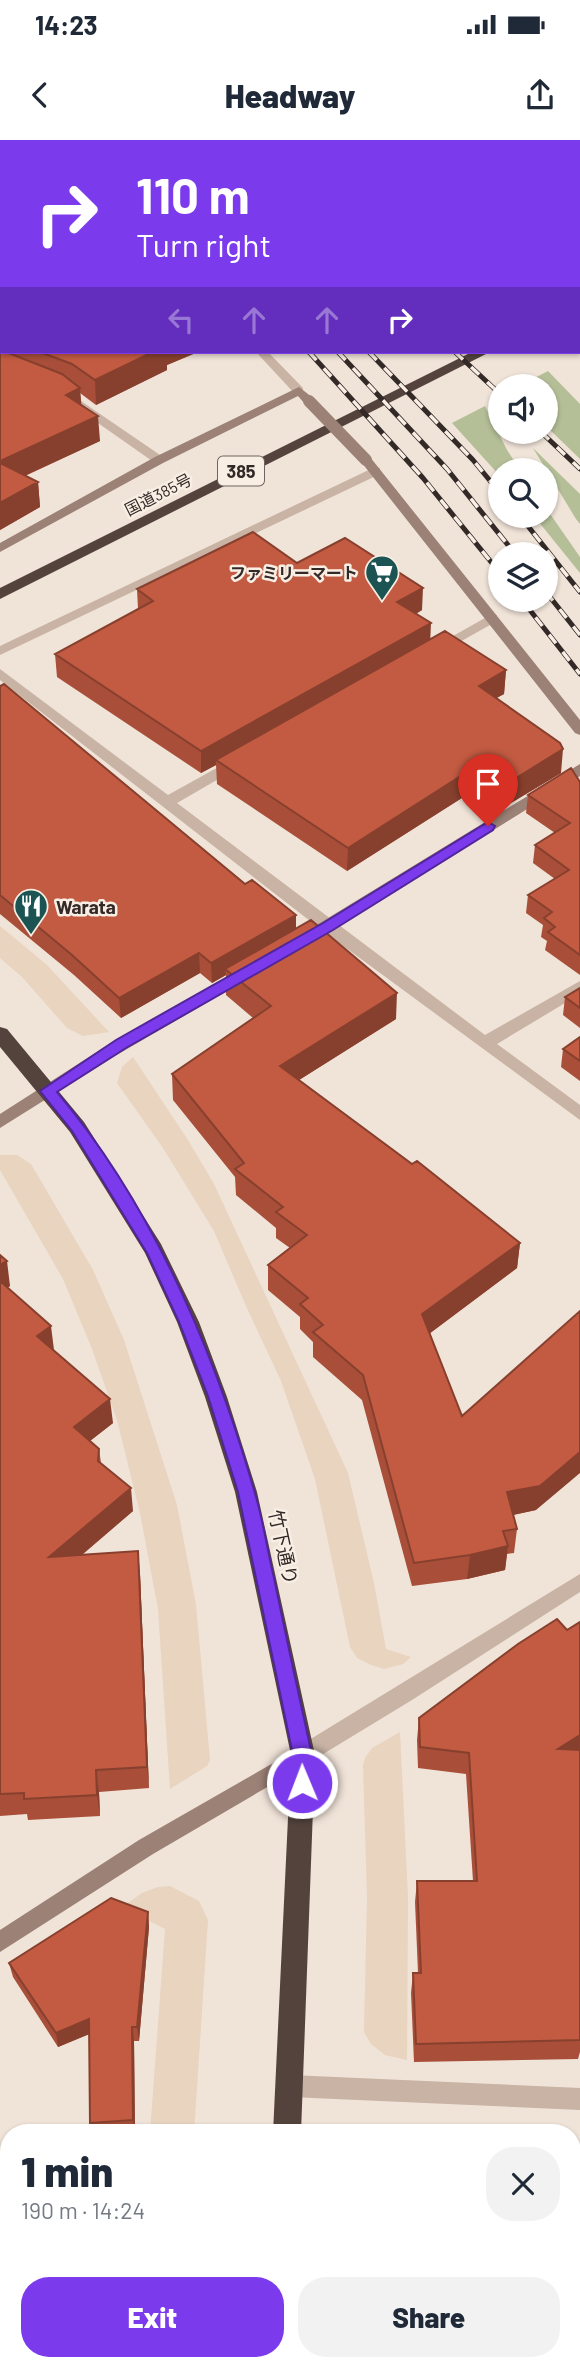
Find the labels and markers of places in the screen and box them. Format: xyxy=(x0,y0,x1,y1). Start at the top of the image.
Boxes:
supermarket icon: ファミリーマート xyxy=(363,553,401,602)
place label: ファミリーマート xyxy=(230,563,358,582)
pin xyxy=(458,754,518,826)
restaurant icon: Warata xyxy=(12,887,50,936)
place label: Warata xyxy=(56,895,116,918)

